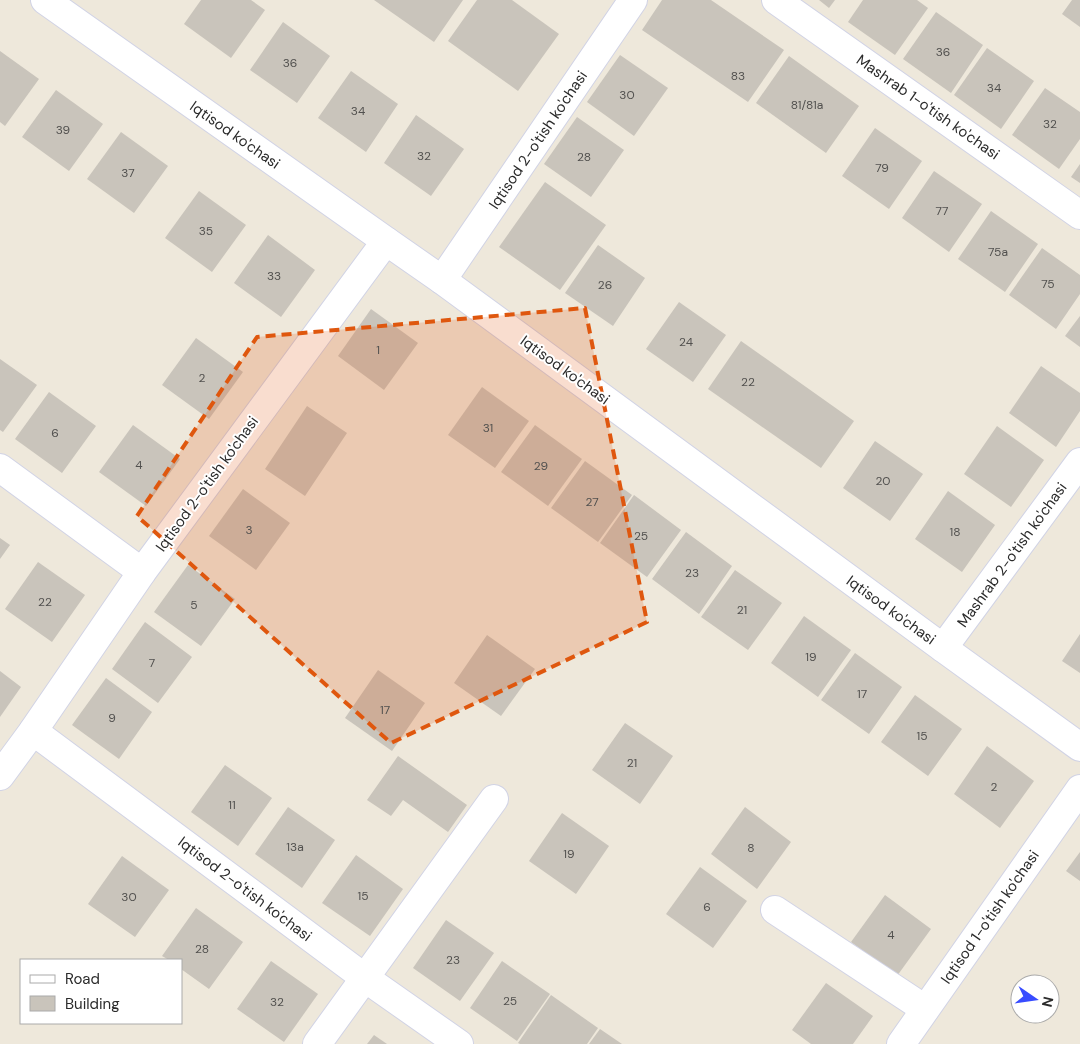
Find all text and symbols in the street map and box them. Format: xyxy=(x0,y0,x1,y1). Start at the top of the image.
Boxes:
house number: 36 xyxy=(936,44,950,60)
street label: Mashrab 1-o'tish ko'chasi xyxy=(852,50,1004,164)
house number: 36 xyxy=(283,55,297,71)
street label: Iqtisod 2-o'tish ko'chasi xyxy=(484,67,592,213)
house number: 83 xyxy=(731,68,745,84)
house number: 34 xyxy=(987,80,1001,96)
house number: 30 xyxy=(619,87,635,103)
street label: Iqtisod ko'chasi xyxy=(186,96,284,174)
house number: 81/81a xyxy=(791,97,823,113)
house number: 34 xyxy=(351,103,365,119)
house number: 32 xyxy=(1043,116,1057,132)
house number: 39 xyxy=(56,122,70,138)
house number: 32 xyxy=(417,148,431,164)
house number: 28 xyxy=(577,149,591,165)
house number: 79 xyxy=(875,160,889,176)
house number: 37 xyxy=(121,165,135,181)
house number: 77 xyxy=(936,203,948,219)
house number: 35 xyxy=(199,223,213,239)
house number: 75a xyxy=(988,244,1008,260)
house number: 33 xyxy=(267,268,281,284)
house number: 75 xyxy=(1041,276,1055,292)
house number: 26 xyxy=(598,277,612,293)
street label: Iqtisod ko'chasi xyxy=(516,331,614,409)
house number: 24 xyxy=(679,334,693,350)
house number: 1 xyxy=(376,342,380,358)
house number: 2 xyxy=(199,370,206,386)
house number: 22 xyxy=(741,374,755,390)
street label: Iqtisod 2-o'tish ko'chasi xyxy=(151,412,263,556)
house number: 31 xyxy=(483,420,493,436)
house number: 6 xyxy=(51,425,59,441)
house number: 4 xyxy=(135,457,143,473)
house number: 29 xyxy=(534,458,548,474)
house number: 20 xyxy=(875,473,891,489)
street label: Mashrab 2-o'tish ko'chasi xyxy=(953,479,1071,631)
house number: 27 xyxy=(585,494,599,510)
house number: 3 xyxy=(245,522,253,538)
house number: 18 xyxy=(949,524,961,540)
house number: 25 xyxy=(634,528,648,544)
house number: 23 xyxy=(685,565,699,581)
street label: Iqtisod ko'chasi xyxy=(842,571,940,649)
house number: 22 xyxy=(38,594,52,610)
house number: 5 xyxy=(190,597,198,613)
house number: 21 xyxy=(737,602,747,618)
house number: 19 xyxy=(805,649,817,665)
house number: 7 xyxy=(149,655,155,671)
house number: 17 xyxy=(857,686,867,702)
house number: 17 xyxy=(380,702,390,718)
house number: 9 xyxy=(108,710,116,726)
house number: 15 xyxy=(916,728,928,744)
house number: 21 xyxy=(627,755,637,771)
house number: 2 xyxy=(991,779,998,795)
house number: 11 xyxy=(228,797,236,813)
street label: Iqtisod 2-o'tish ko'chasi xyxy=(174,832,316,946)
house number: 13a xyxy=(286,839,304,855)
house number: 8 xyxy=(747,840,755,856)
house number: 19 xyxy=(563,846,575,862)
street label: Iqtisod 1-o'tish ko'chasi xyxy=(936,846,1044,988)
house number: 15 xyxy=(357,888,369,904)
house number: 30 xyxy=(121,889,137,905)
house number: 6 xyxy=(703,899,711,915)
house number: 4 xyxy=(887,927,895,943)
house number: 28 xyxy=(195,941,209,957)
house number: 23 xyxy=(446,952,460,968)
legend xyxy=(20,959,182,1024)
text: Road xyxy=(65,969,100,989)
north arrow xyxy=(1010,974,1060,1024)
house number: 25 xyxy=(503,993,517,1009)
text: Building xyxy=(65,994,120,1014)
house number: 32 xyxy=(270,994,284,1010)
text: N xyxy=(1038,995,1058,1009)

